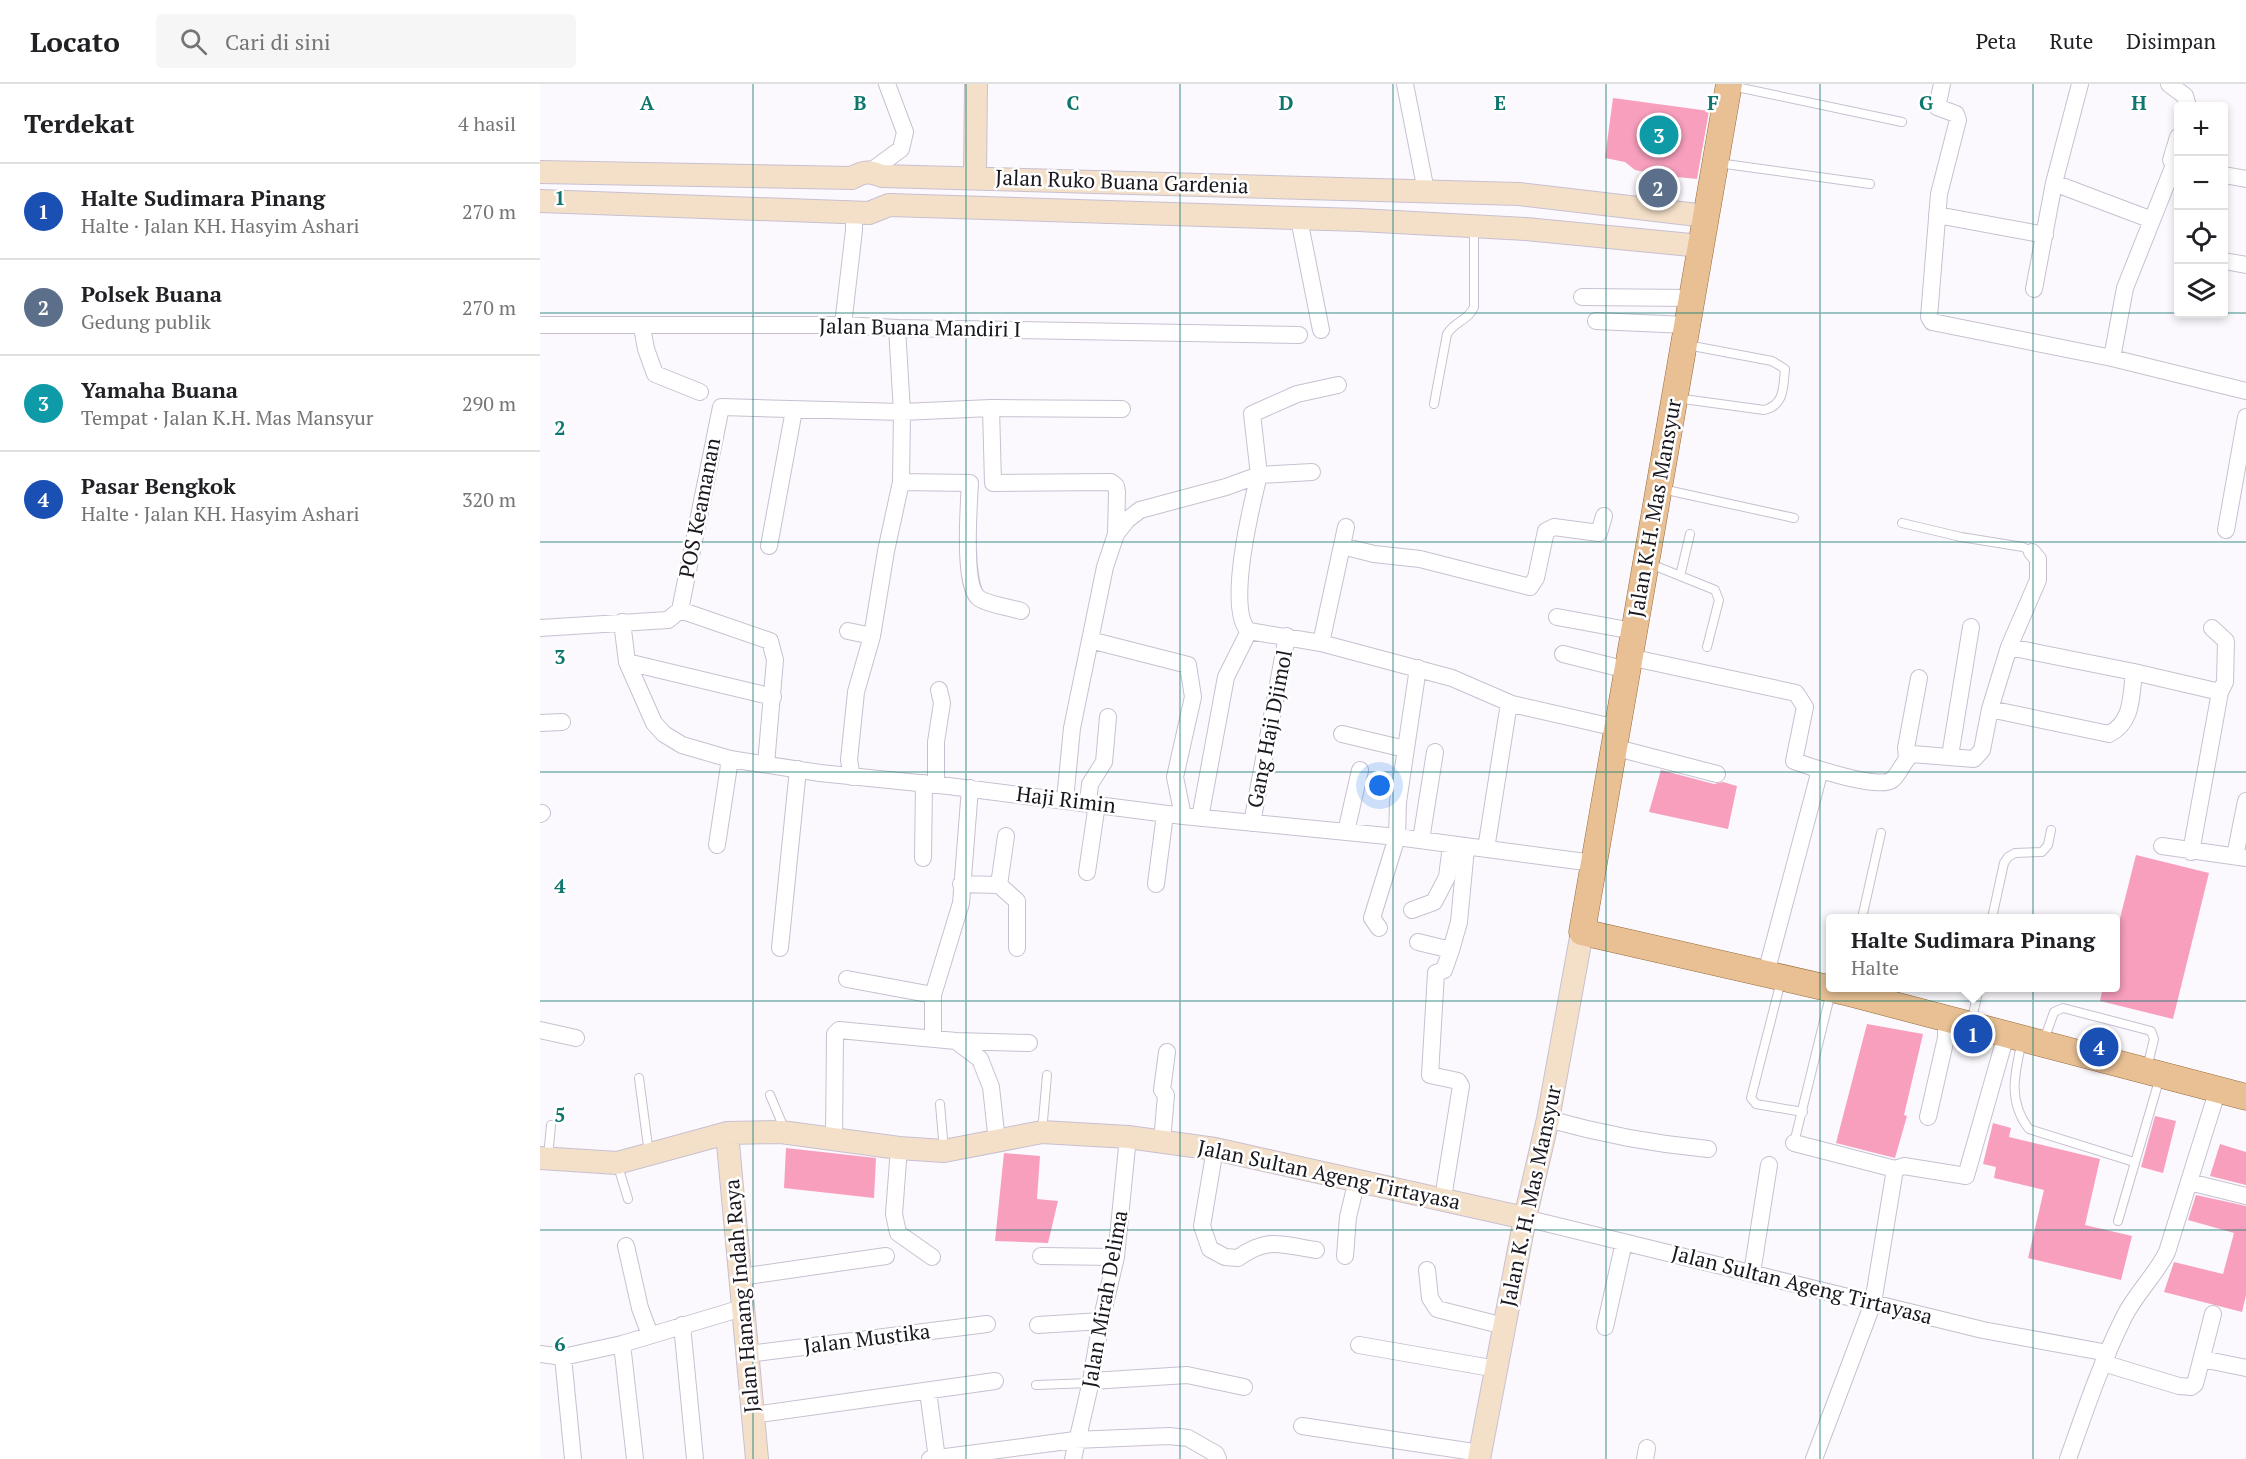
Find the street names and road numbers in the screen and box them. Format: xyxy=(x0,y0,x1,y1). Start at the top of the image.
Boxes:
street label: Jalan Ruko Buana Gardenia xyxy=(995,163,1250,199)
street label: Jalan Buana Mandiri I xyxy=(819,311,1021,343)
street label: Jalan K.H. Mas Mansyur xyxy=(1621,396,1687,619)
street label: POS Keamanan xyxy=(672,435,726,580)
street label: Gang Haji Djimol xyxy=(1240,647,1298,810)
street label: Haji Rimin xyxy=(1015,779,1118,819)
street label: Jalan K. H. Mas Mansyur xyxy=(1493,1083,1567,1309)
street label: Jalan Sultan Ageng Tirtayasa xyxy=(1195,1132,1464,1216)
street label: Jalan Hanang Indah Raya xyxy=(717,1178,765,1414)
street label: Jalan Mirah Delima xyxy=(1075,1208,1133,1390)
street label: Jalan Sultan Ageng Tirtayasa xyxy=(1669,1238,1936,1330)
street label: Jalan Mustika xyxy=(802,1316,932,1360)

